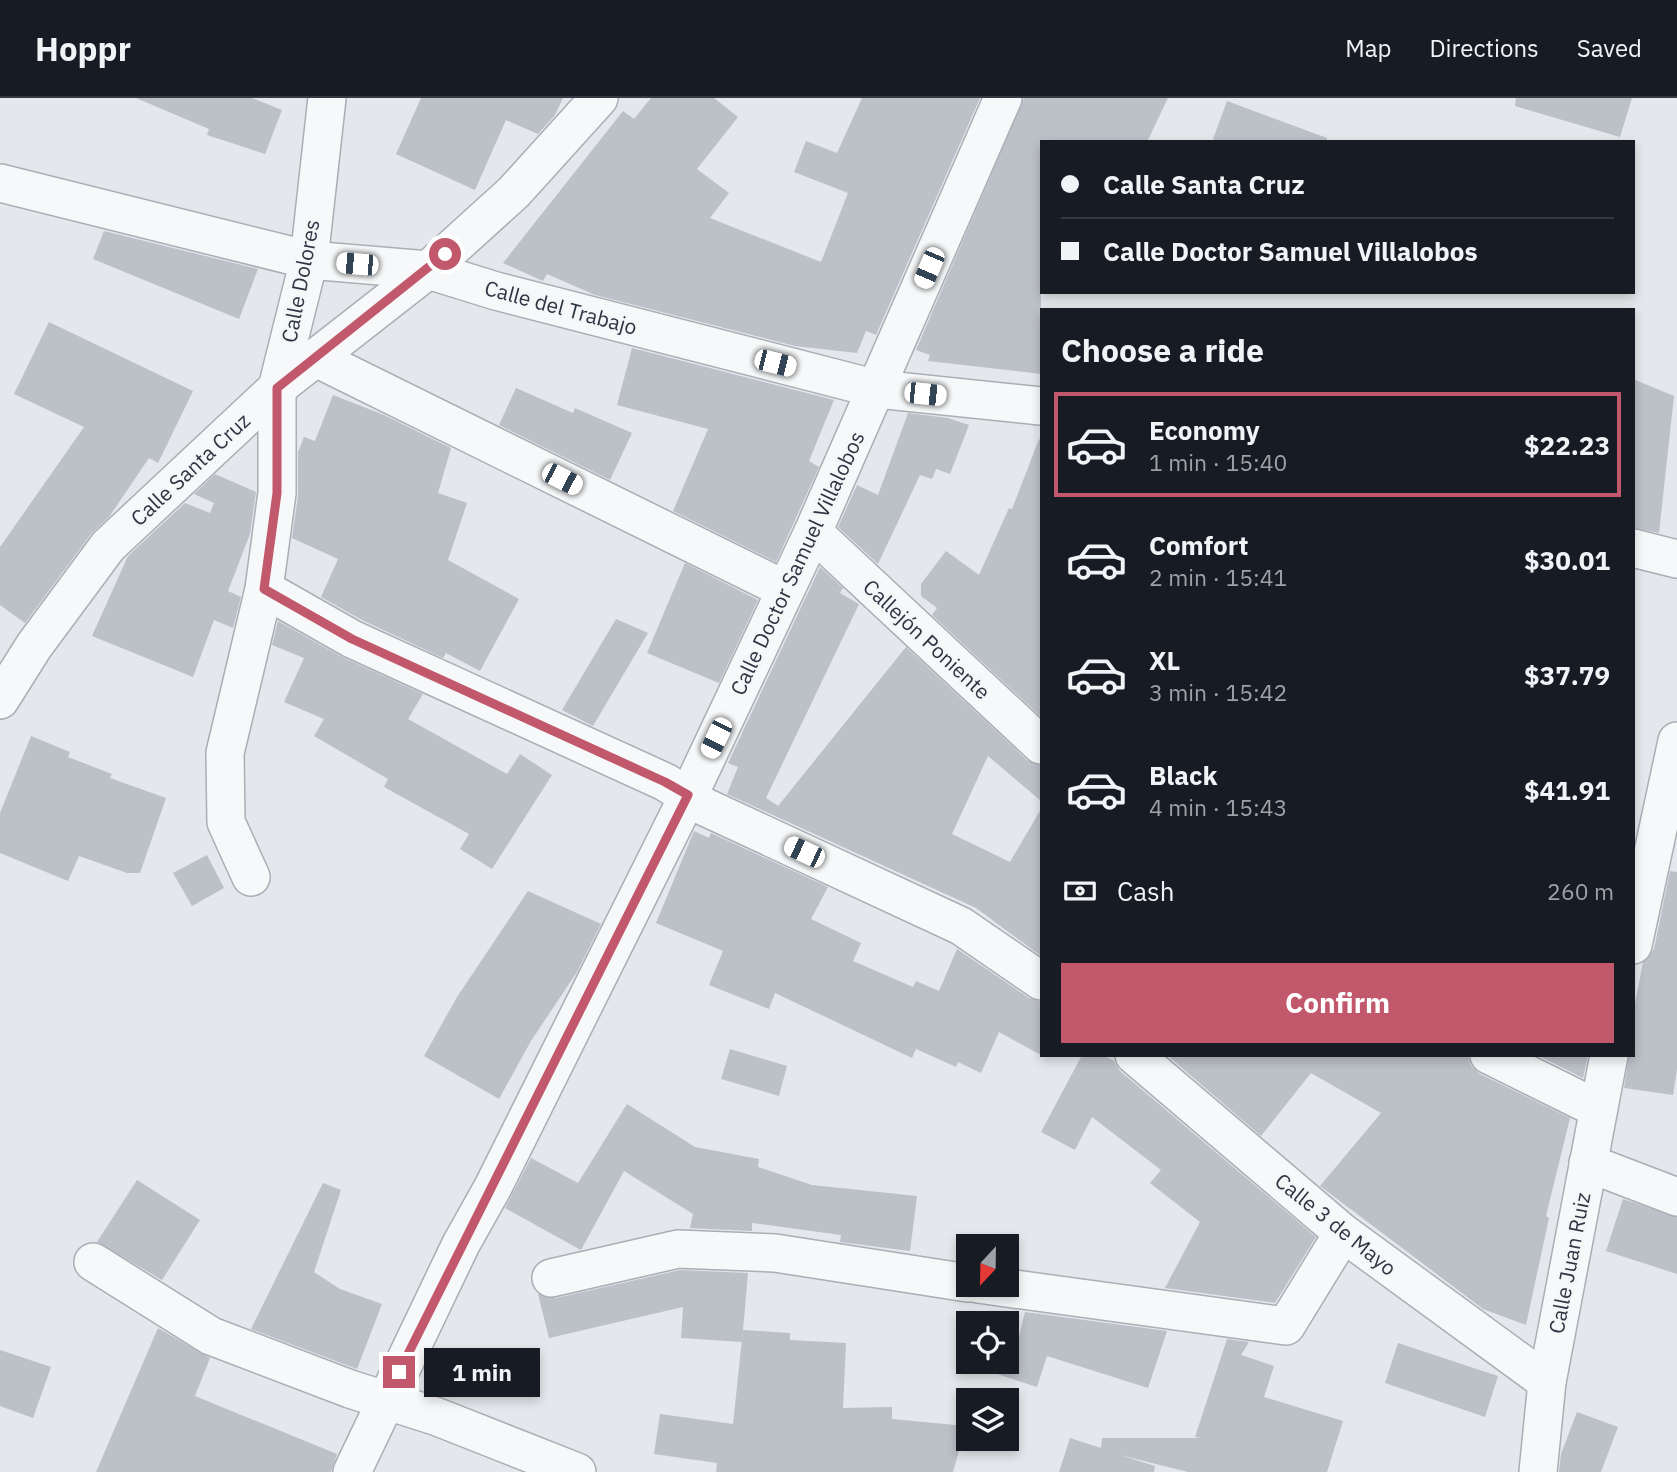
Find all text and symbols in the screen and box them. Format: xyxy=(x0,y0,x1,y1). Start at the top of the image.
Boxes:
text: Hoppr xyxy=(35,27,131,70)
text: Map xyxy=(1345,32,1391,64)
text: Directions xyxy=(1429,32,1539,64)
text: Saved xyxy=(1577,32,1642,64)
text: Calle Santa Cruz xyxy=(1103,167,1305,201)
street label: Calle Dolores xyxy=(274,217,326,345)
text: Calle Doctor Samuel Villalobos xyxy=(1103,234,1478,268)
route start xyxy=(429,238,461,270)
car xyxy=(912,245,947,291)
car xyxy=(336,252,379,276)
street label: Calle del Trabajo xyxy=(482,273,640,341)
text: Choose a ride xyxy=(1061,329,1264,371)
car xyxy=(753,348,798,378)
car xyxy=(904,381,947,407)
street label: Calle Santa Cruz xyxy=(124,406,256,532)
icon: car xyxy=(1065,413,1128,476)
text: Economy xyxy=(1149,413,1260,447)
street label: Calle Doctor Samuel Villalobos xyxy=(723,426,871,700)
text: $22.23 xyxy=(1524,428,1610,462)
text: 1 min · 15:40 xyxy=(1149,447,1287,477)
car xyxy=(539,460,586,498)
icon: car xyxy=(1065,528,1128,591)
text: Comfort xyxy=(1149,528,1248,562)
text: $30.01 xyxy=(1524,543,1610,577)
text: 2 min · 15:41 xyxy=(1149,562,1287,592)
street label: Callejón Poniente xyxy=(857,573,997,705)
icon: car xyxy=(1065,643,1128,706)
text: XL xyxy=(1149,643,1180,677)
text: $37.79 xyxy=(1524,658,1610,692)
text: 3 min · 15:42 xyxy=(1149,677,1287,707)
car xyxy=(698,715,735,761)
icon: car xyxy=(1065,758,1128,821)
text: Black xyxy=(1149,758,1217,792)
text: $41.91 xyxy=(1524,773,1610,807)
text: 4 min · 15:43 xyxy=(1149,792,1287,822)
car xyxy=(781,834,828,870)
icon: cash xyxy=(1061,872,1099,910)
text: Cash xyxy=(1117,874,1174,908)
text: 260 m xyxy=(1547,876,1614,906)
button: Confirm xyxy=(1061,963,1614,1043)
street label: Calle 3 de Mayo xyxy=(1269,1166,1403,1282)
street label: Calle Juan Ruiz xyxy=(1542,1190,1596,1336)
north arrow xyxy=(956,1234,1018,1297)
map controls xyxy=(956,1234,1019,1451)
button: locate xyxy=(956,1311,1019,1374)
callout: 1 min xyxy=(424,1348,539,1396)
route end xyxy=(383,1356,415,1388)
text: 1 min xyxy=(452,1357,512,1387)
button: layers xyxy=(956,1388,1019,1451)

